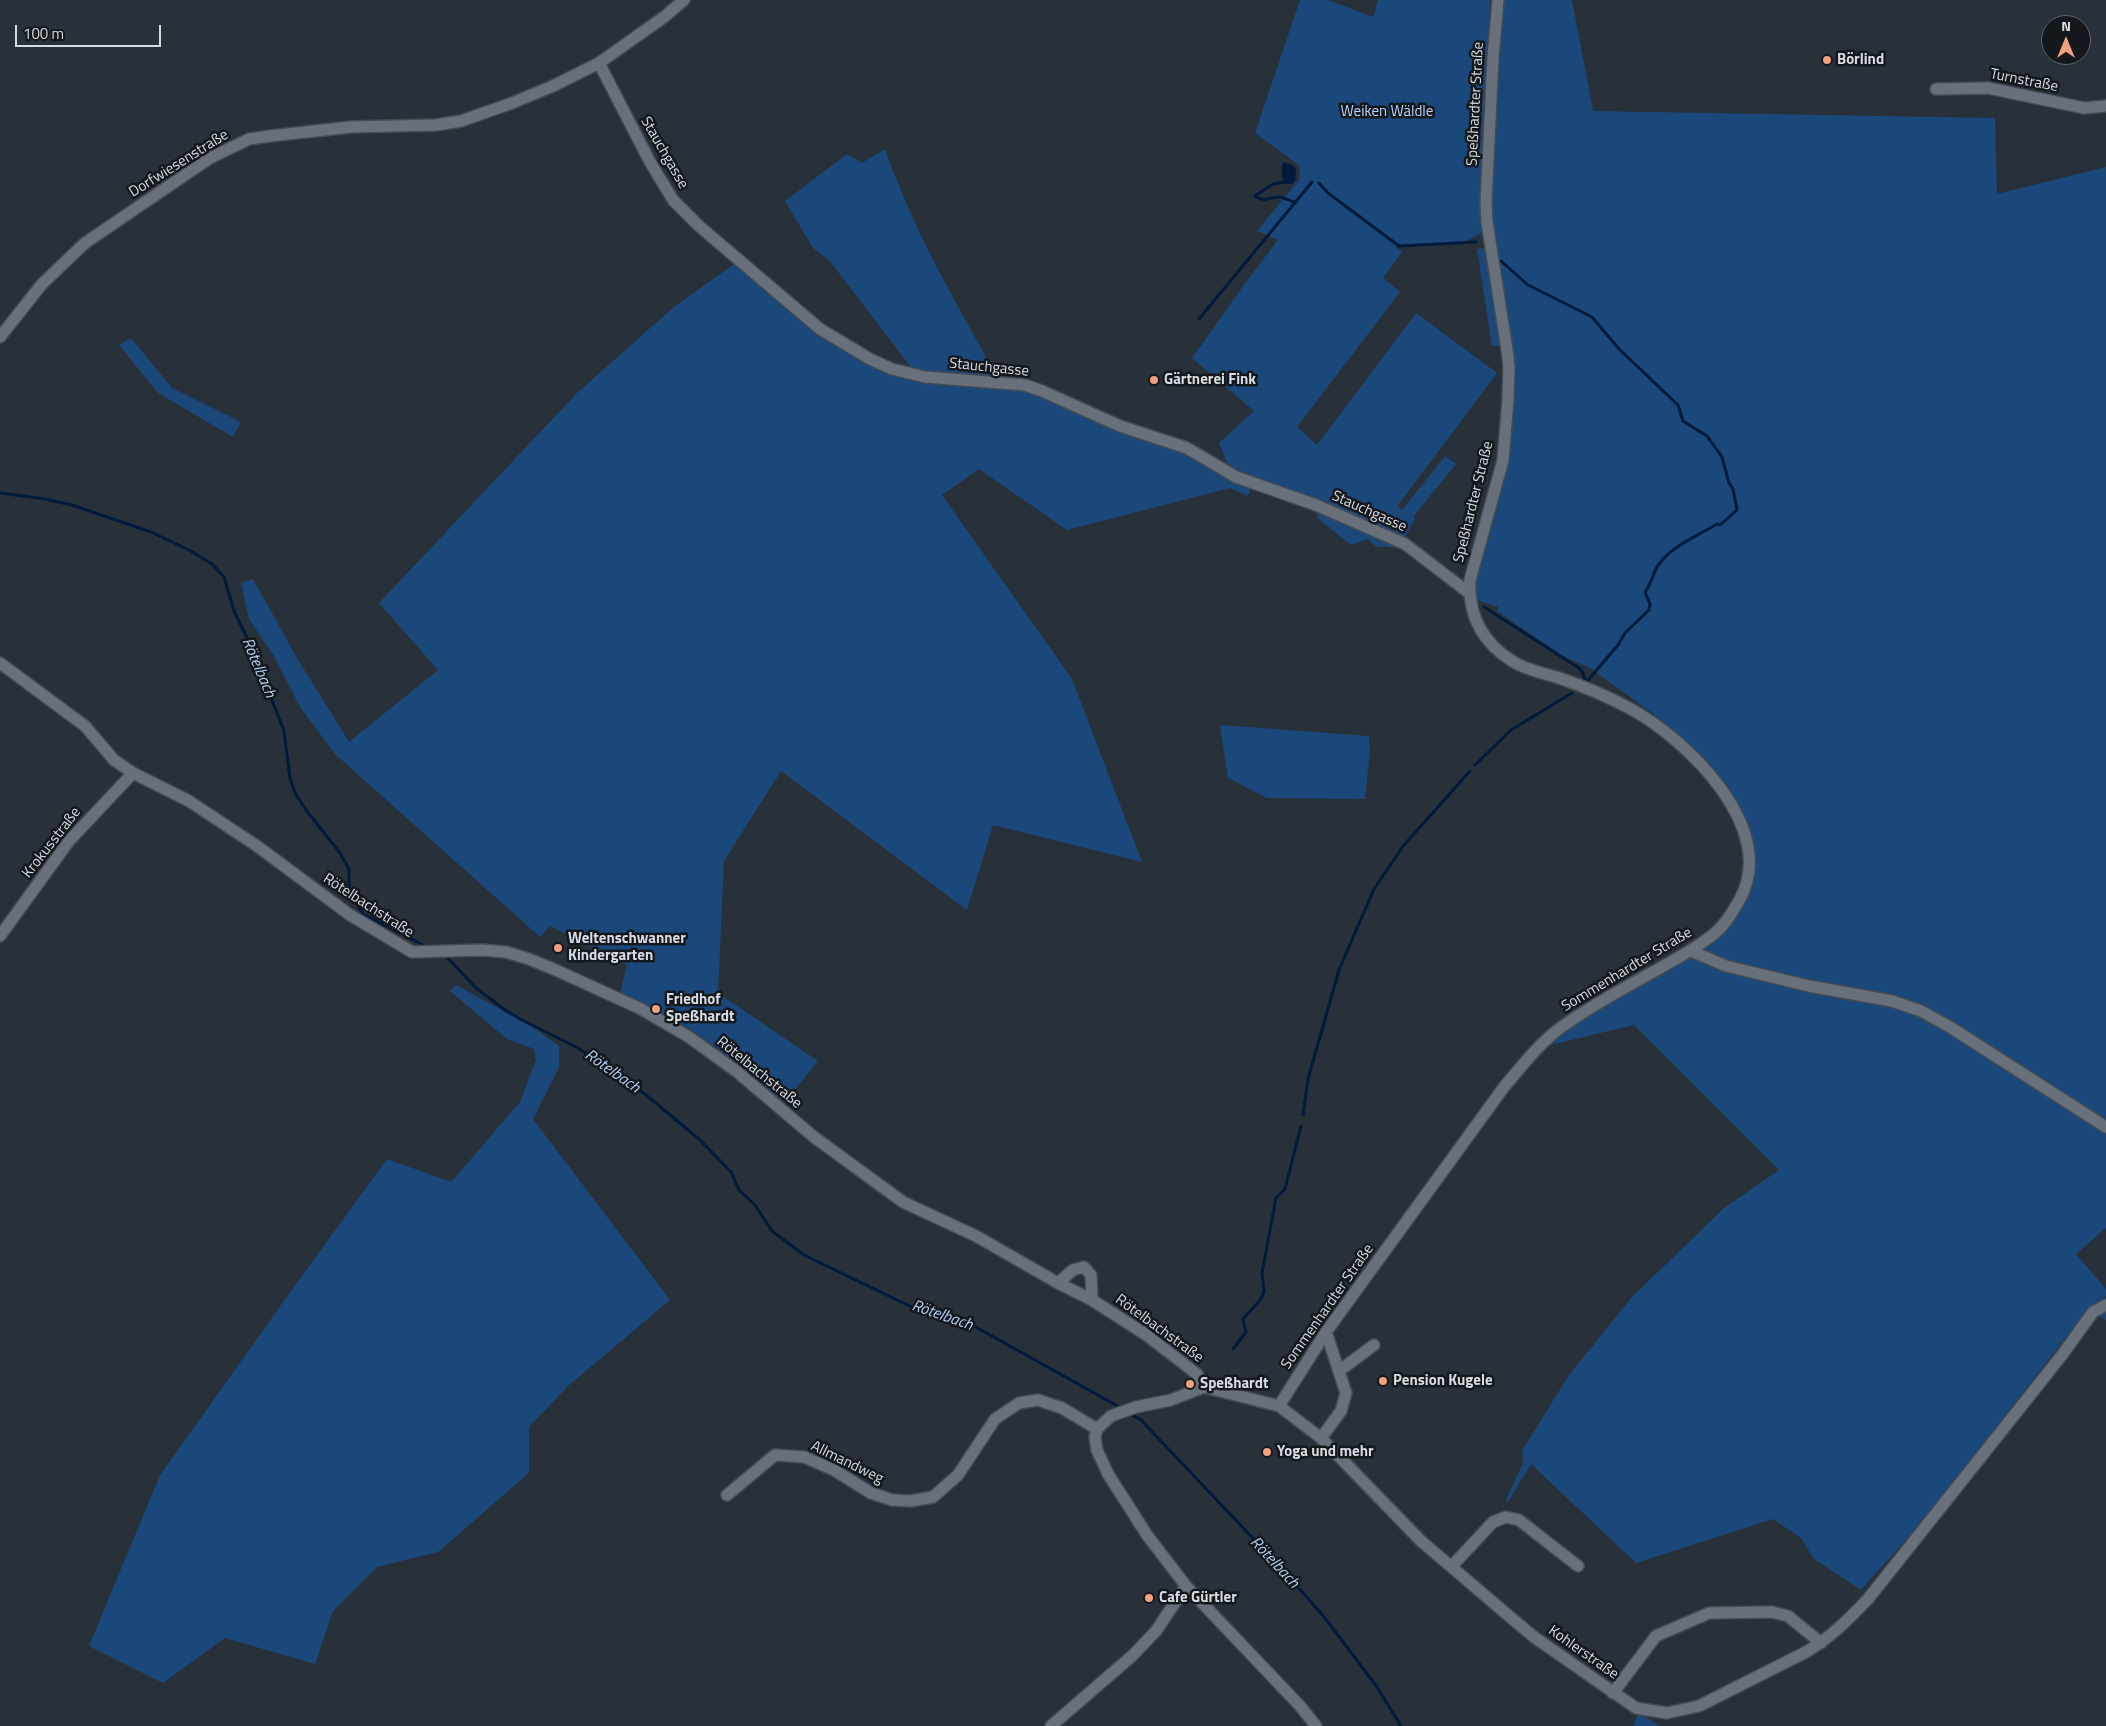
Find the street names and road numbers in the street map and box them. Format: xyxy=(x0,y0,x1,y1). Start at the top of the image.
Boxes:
street label: Speßhardter Straße xyxy=(1464,42,1488,166)
street label: Turnstraße xyxy=(1988,66,2060,96)
street label: Stauchgasse xyxy=(636,114,692,192)
street label: Dorfwiesenstraße xyxy=(126,126,232,202)
street label: Stauchgasse xyxy=(948,355,1030,381)
street label: Speßhardter Straße xyxy=(1450,440,1498,564)
street label: Stauchgasse xyxy=(1329,487,1409,537)
street label: Krokusstraße xyxy=(19,804,85,882)
street label: Rötelbachstraße xyxy=(319,870,417,942)
street label: Sommenhardter Straße xyxy=(1559,924,1695,1016)
street label: Rötelbachstraße xyxy=(713,1033,805,1113)
street label: Sommenhardter Straße xyxy=(1278,1241,1378,1373)
street label: Rötelbachstraße xyxy=(1111,1291,1207,1367)
street label: Allmandweg xyxy=(808,1438,886,1488)
street label: Kohlerstraße xyxy=(1544,1622,1622,1684)

